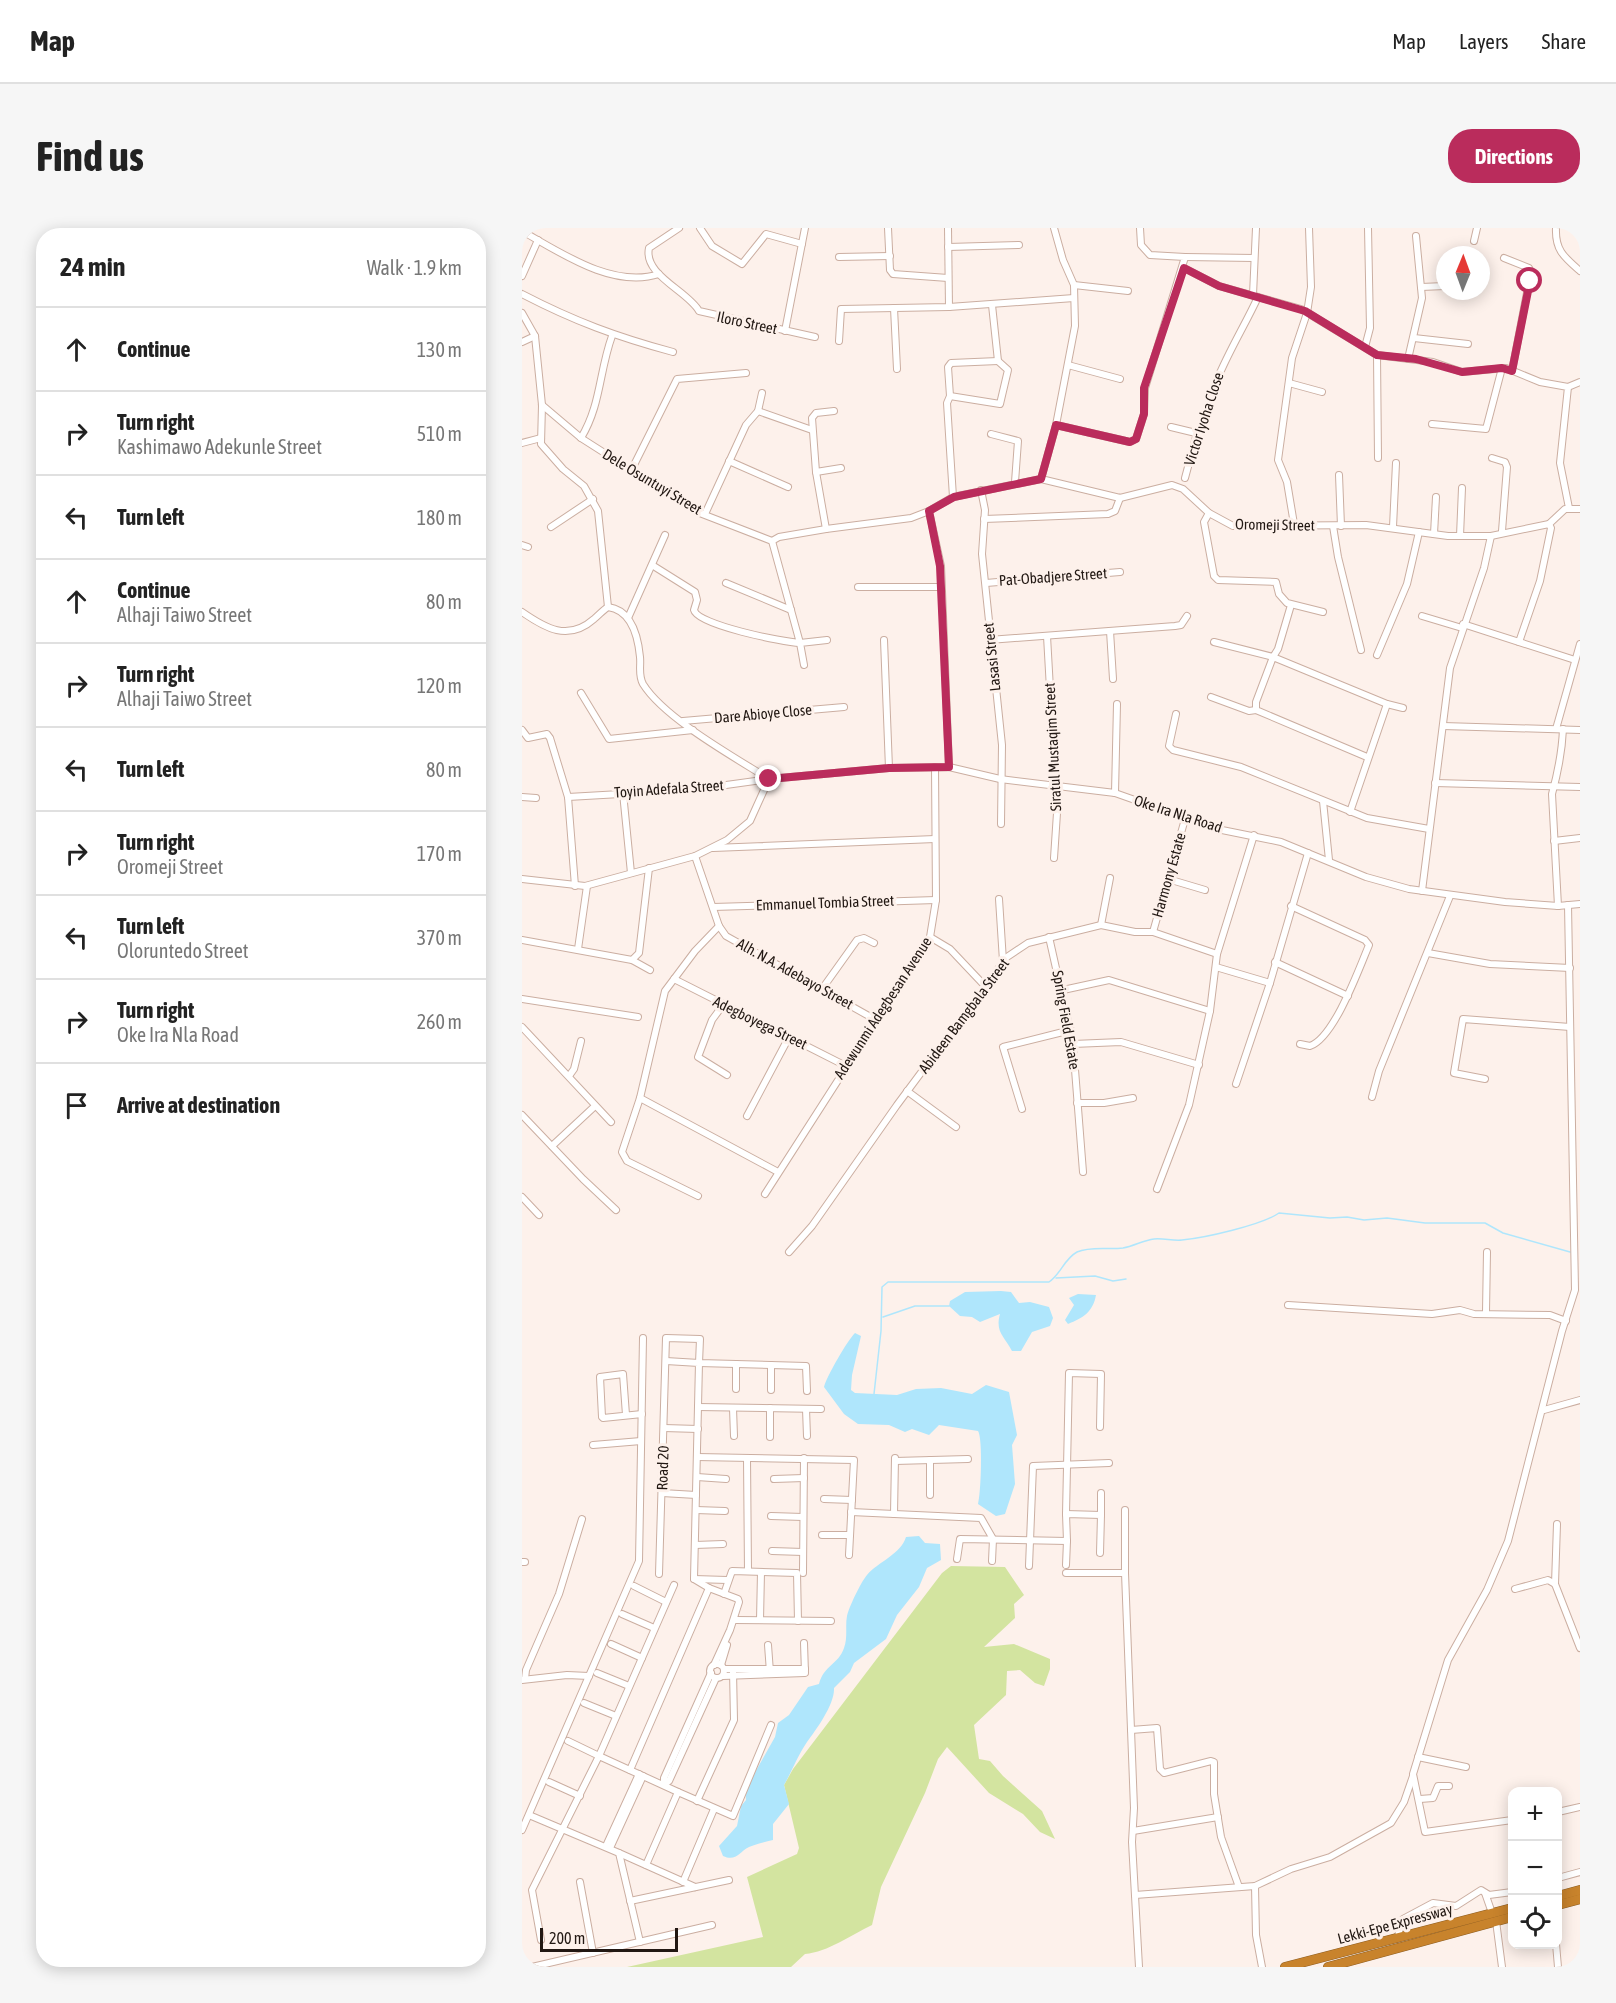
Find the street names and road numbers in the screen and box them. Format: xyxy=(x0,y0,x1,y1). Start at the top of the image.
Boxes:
street label: Iloro Street xyxy=(715,308,779,337)
street label: Victor Iyoha Close xyxy=(1180,370,1227,468)
street label: Dele Osuntuyi Street xyxy=(600,445,705,518)
street label: Oromeji Street xyxy=(1235,515,1315,534)
street label: Pat-Obadjere Street xyxy=(998,564,1108,589)
street label: Lasasi Street xyxy=(979,622,1004,692)
street label: Siratul Mustaqim Street xyxy=(1041,682,1064,812)
street label: Dare Abioye Close xyxy=(713,701,813,726)
street label: Toyin Adefala Street xyxy=(614,776,724,801)
street label: Oke Ira Nla Road xyxy=(1132,791,1224,836)
street label: Harmony Estate xyxy=(1148,830,1189,919)
street label: Emmanuel Tombia Street xyxy=(756,892,894,913)
street label: Adewunmi Adegbesan Avenue xyxy=(830,933,935,1082)
street label: Alh. N.A. Adebayo Street xyxy=(734,935,856,1013)
street label: Abideen Bamgbala Street xyxy=(915,955,1012,1076)
street label: Spring Field Estate xyxy=(1049,969,1084,1071)
street label: Adegboyega Street xyxy=(710,992,810,1053)
street label: Road 20 xyxy=(653,1445,672,1491)
street label: Lekki-Epe Expressway xyxy=(1336,1900,1454,1947)

